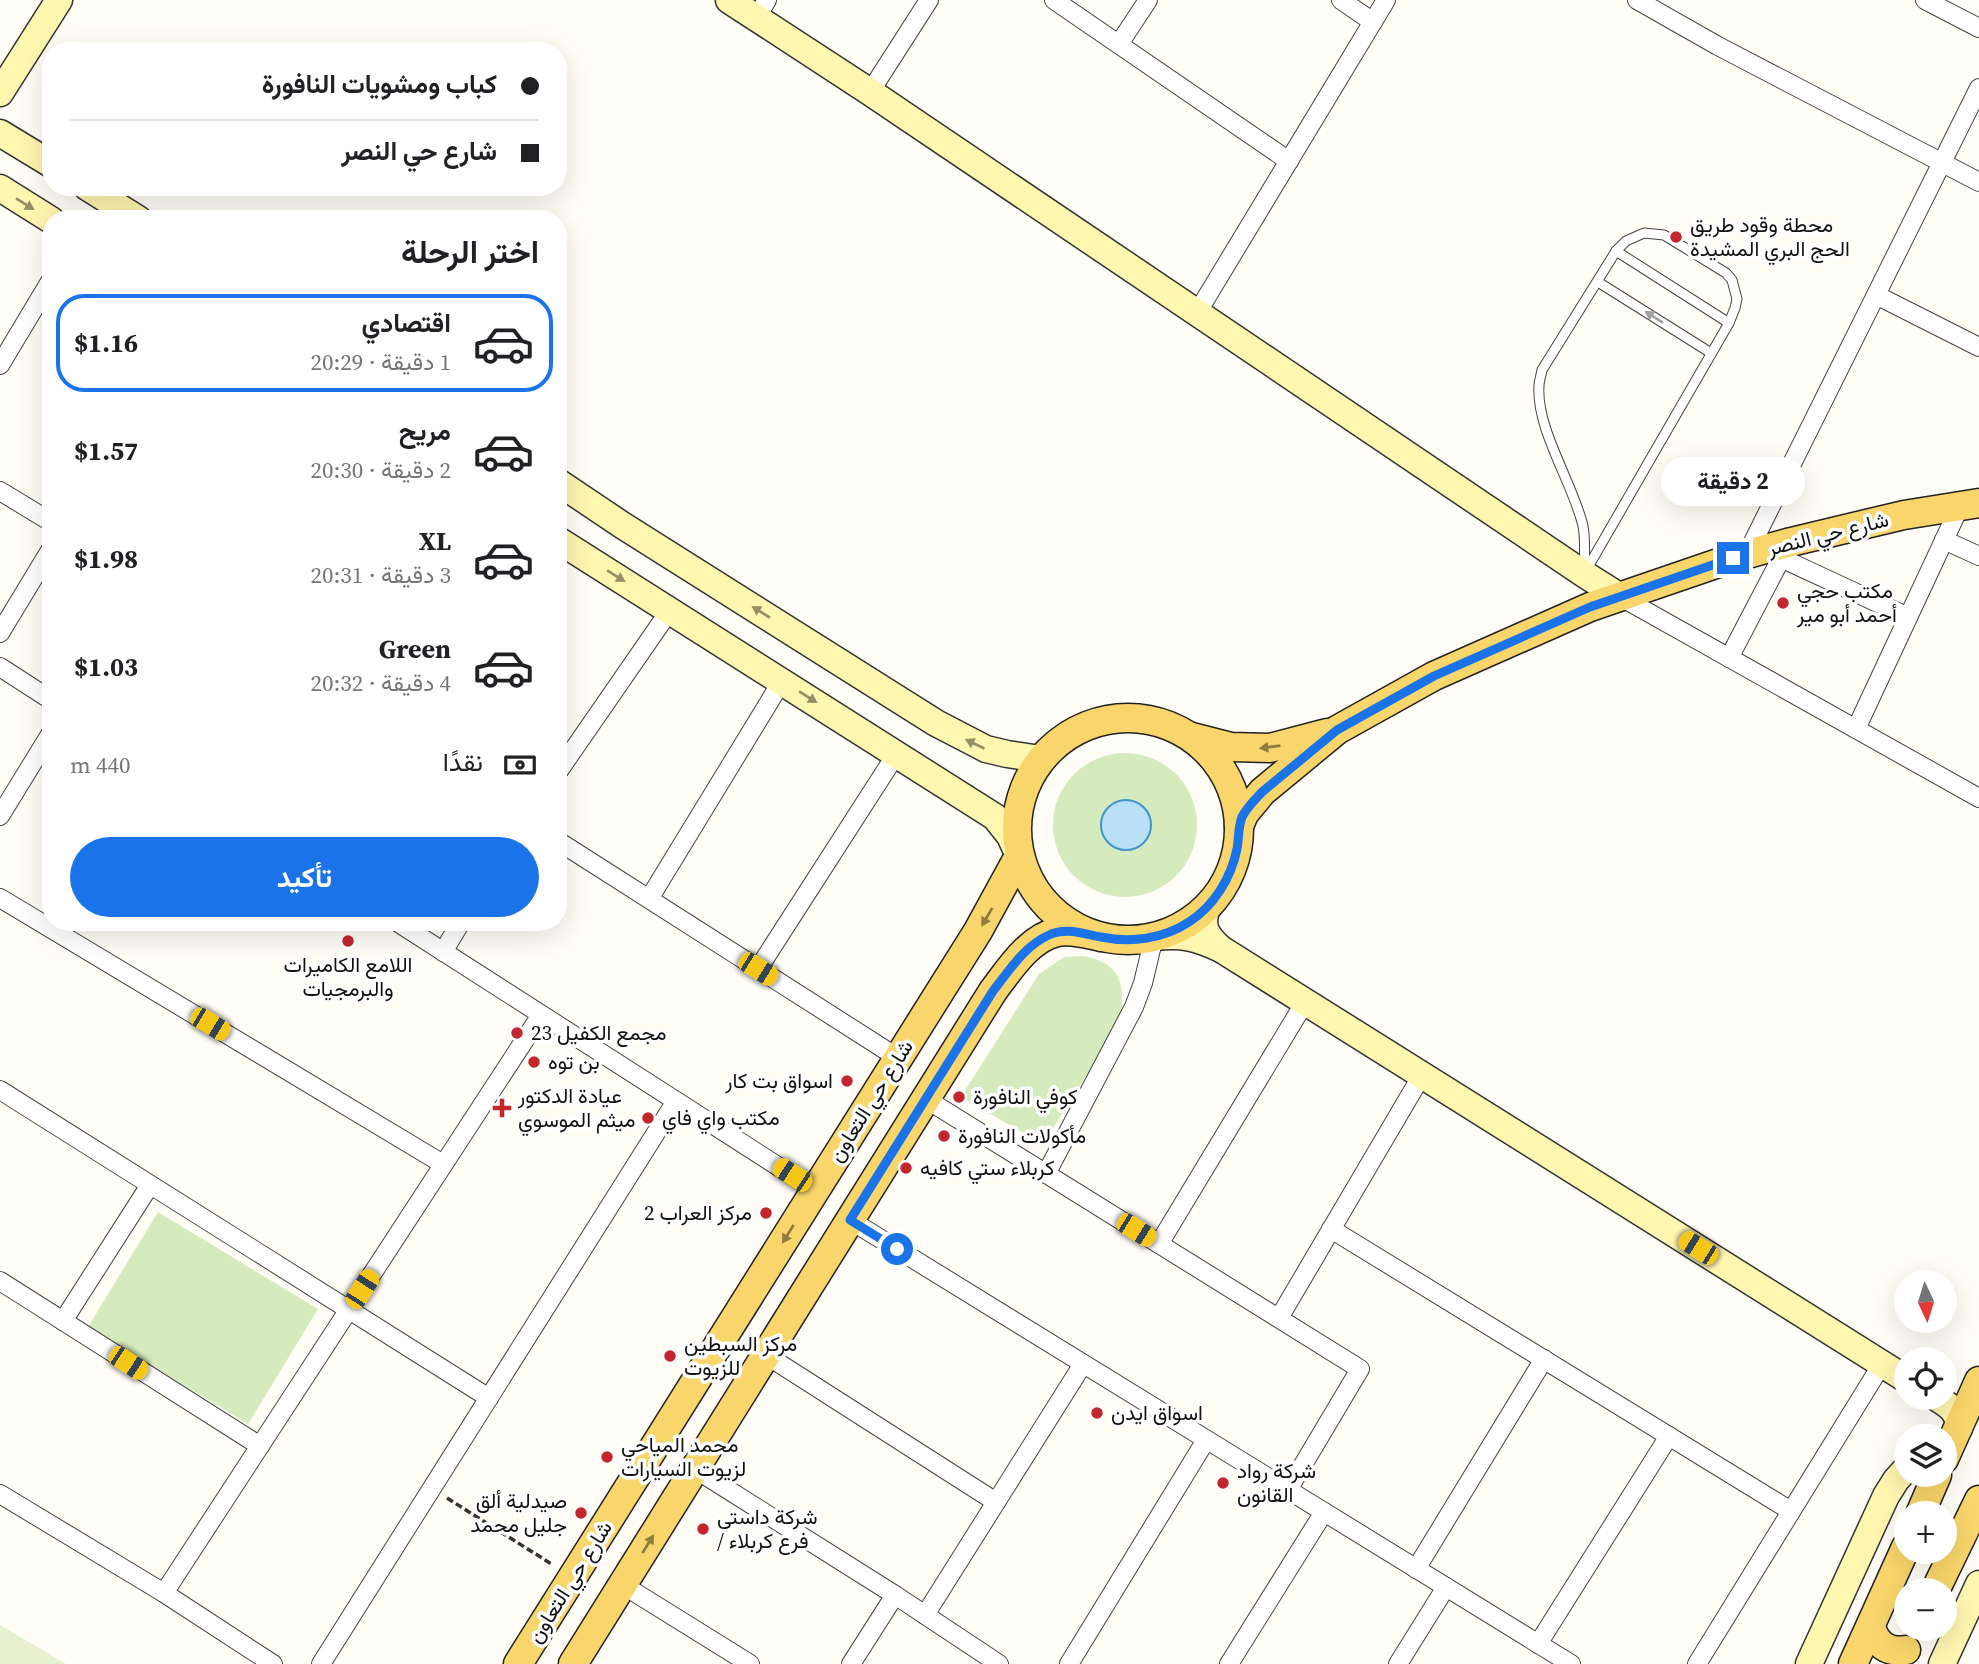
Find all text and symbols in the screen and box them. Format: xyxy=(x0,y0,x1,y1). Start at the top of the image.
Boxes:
text: كباب ومشويات النافورة xyxy=(262,66,497,102)
text: شارع حي النصر xyxy=(341,133,497,169)
one-way arrow xyxy=(16,197,35,210)
place label: محطة وقود طريق الحج البري المشيدة xyxy=(1690,210,1850,266)
marker: محطة وقود طريق الحج البري المشيدة xyxy=(1668,229,1684,245)
text: اختر الرحلة xyxy=(401,230,539,274)
text: اقتصادي xyxy=(362,305,451,341)
one-way arrow xyxy=(1645,311,1664,324)
icon: car xyxy=(472,312,535,375)
text: $1.16 xyxy=(74,325,138,361)
text: 1 دقيقة · 20:29 xyxy=(310,346,451,378)
text: مريح xyxy=(399,413,451,449)
icon: car xyxy=(472,420,535,483)
text: $1.57 xyxy=(74,433,138,469)
text: 2 دقيقة · 20:30 xyxy=(310,454,451,486)
callout: 2 دقيقة xyxy=(1661,456,1805,505)
text: 2 دقيقة xyxy=(1697,465,1769,497)
street label: شارع حي النصر xyxy=(1763,504,1892,566)
text: XL xyxy=(419,523,451,559)
icon: car xyxy=(472,528,535,591)
text: $1.98 xyxy=(74,541,138,577)
route end xyxy=(1717,542,1749,574)
text: 3 دقيقة · 20:31 xyxy=(310,559,451,591)
one-way arrow xyxy=(606,570,626,583)
place label: مكتب حجي أحمد أبو مير xyxy=(1796,576,1897,629)
marker: مكتب حجي أحمد أبو مير xyxy=(1775,595,1791,611)
one-way arrow xyxy=(751,605,770,618)
text: Green xyxy=(379,631,451,667)
icon: car xyxy=(472,636,535,699)
text: $1.03 xyxy=(74,649,138,685)
text: 4 دقيقة · 20:32 xyxy=(310,667,451,699)
one-way arrow xyxy=(799,691,818,704)
one-way arrow xyxy=(965,738,985,749)
one-way arrow xyxy=(1259,741,1281,752)
text: نقدًا xyxy=(443,744,483,780)
icon: cash xyxy=(501,746,539,784)
text: 440 m xyxy=(70,749,131,781)
button: تأكيد xyxy=(70,837,539,917)
one-way arrow xyxy=(981,907,993,926)
marker: اللامع الكاميرات والبرمجيات xyxy=(340,933,356,949)
car xyxy=(735,949,782,989)
place label: اللامع الكاميرات والبرمجيات xyxy=(284,950,412,1003)
car xyxy=(187,1004,234,1044)
place label: مجمع الكفيل 23 xyxy=(531,1018,666,1047)
marker: مجمع الكفيل 23 xyxy=(509,1025,525,1041)
street label: شارع حي التعاون xyxy=(821,1034,922,1169)
place label: بن توه xyxy=(548,1047,600,1076)
marker: بن توه xyxy=(526,1054,542,1070)
place label: اسواق بت كار xyxy=(724,1066,833,1095)
marker: اسواق بت كار xyxy=(839,1073,855,1089)
place label: عيادة الدكتور ميثم الموسوي xyxy=(517,1081,636,1137)
place label: كوفي النافورة xyxy=(973,1082,1078,1114)
marker: كوفي النافورة xyxy=(951,1089,967,1105)
marker: عيادة الدكتور ميثم الموسوي xyxy=(492,1098,512,1118)
place label: مكتب واي فاي xyxy=(662,1103,780,1135)
marker: مكتب واي فاي xyxy=(640,1110,656,1126)
place label: مأكولات النافورة xyxy=(958,1121,1086,1150)
marker: مأكولات النافورة xyxy=(936,1128,952,1144)
place label: كربلاء ستي كافيه xyxy=(920,1153,1055,1185)
car xyxy=(769,1155,816,1195)
marker: كربلاء ستي كافيه xyxy=(898,1160,914,1176)
place label: مركز العراب 2 xyxy=(644,1198,752,1227)
marker: مركز العراب 2 xyxy=(758,1205,774,1221)
car xyxy=(1113,1210,1160,1250)
one-way arrow xyxy=(782,1224,795,1243)
car xyxy=(1675,1228,1722,1268)
route start xyxy=(881,1233,913,1265)
car xyxy=(342,1266,383,1312)
north arrow xyxy=(1894,1270,1956,1334)
map controls xyxy=(1894,1270,1957,1641)
place label: مركز السبطين للزيوت xyxy=(684,1329,797,1382)
car xyxy=(105,1343,152,1383)
button: locate xyxy=(1894,1347,1957,1410)
marker: مركز السبطين للزيوت xyxy=(662,1348,678,1364)
place label: اسواق ايدن xyxy=(1111,1398,1203,1427)
marker: اسواق ايدن xyxy=(1089,1405,1105,1421)
button: layers xyxy=(1894,1424,1957,1487)
place label: محمد المياحي لزيوت السيارات xyxy=(621,1430,746,1483)
marker: محمد المياحي لزيوت السيارات xyxy=(599,1449,615,1465)
place label: شركة رواد القانون xyxy=(1237,1456,1316,1509)
marker: شركة رواد القانون xyxy=(1215,1475,1231,1491)
place label: صيدلية ألق جليل محمد xyxy=(470,1486,567,1539)
button: + xyxy=(1894,1501,1957,1564)
place label: شركة داستي / فرع كربلاء xyxy=(717,1502,817,1555)
marker: صيدلية ألق جليل محمد xyxy=(573,1505,589,1521)
street label: شارع حي التعاون xyxy=(520,1515,621,1650)
marker: شركة داستي / فرع كربلاء xyxy=(695,1521,711,1537)
one-way arrow xyxy=(642,1534,655,1553)
button: − xyxy=(1894,1578,1957,1641)

